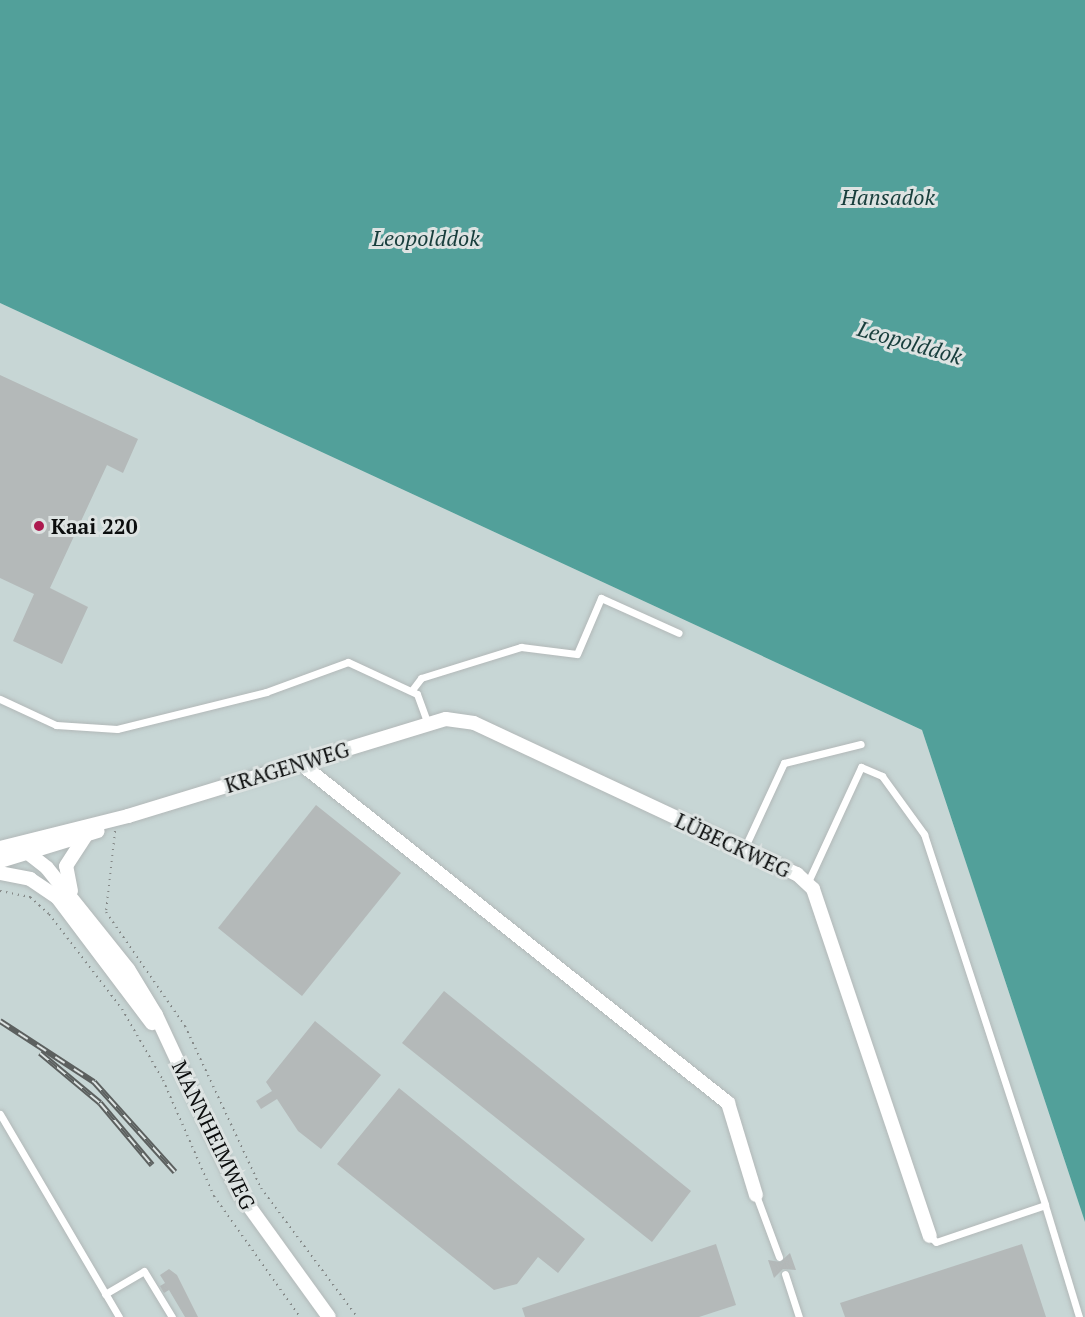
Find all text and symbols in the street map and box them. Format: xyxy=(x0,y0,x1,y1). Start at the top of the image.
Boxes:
water label: Hansadok xyxy=(841,184,935,210)
water label: Leopolddok xyxy=(372,225,480,251)
water label: Leopolddok xyxy=(855,314,965,370)
place label: Kaai 220 xyxy=(51,513,138,539)
marker: Kaai 220 xyxy=(32,519,46,533)
street label: KRAGENWEG xyxy=(222,736,352,798)
street label: LÜBECKWEG xyxy=(671,807,795,883)
street label: MANNHEIMWEG xyxy=(167,1056,261,1214)

